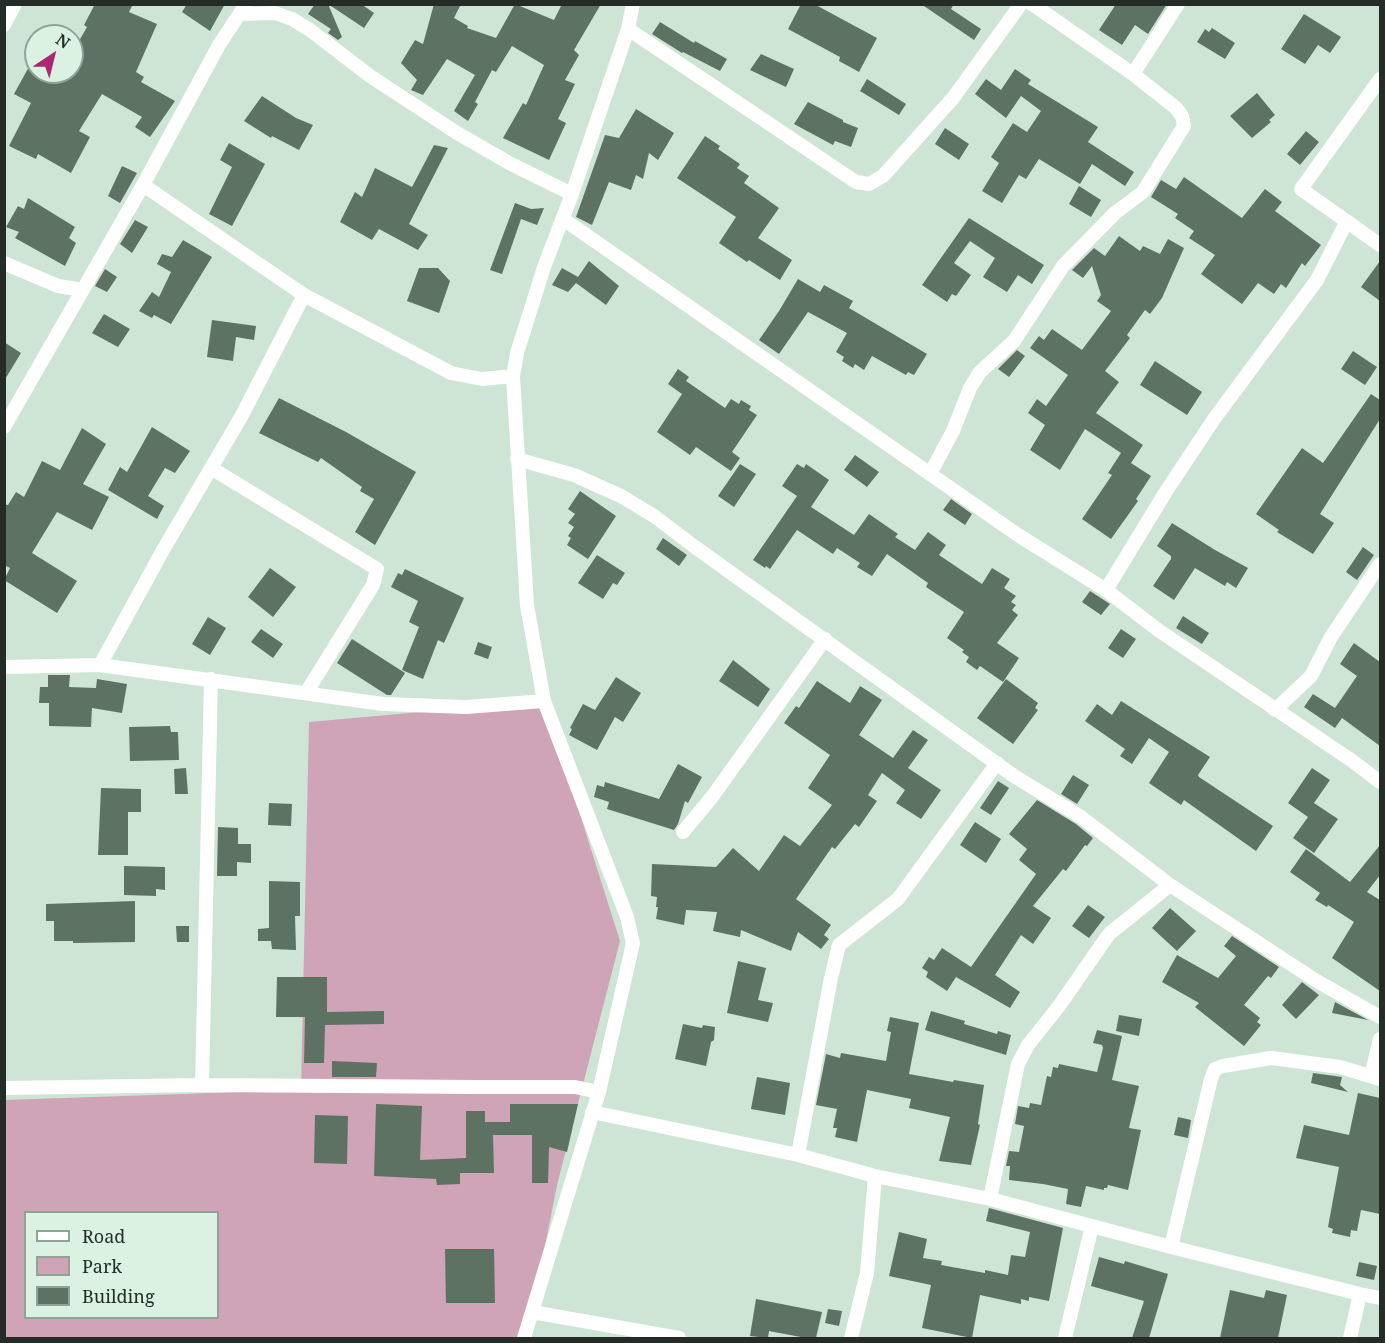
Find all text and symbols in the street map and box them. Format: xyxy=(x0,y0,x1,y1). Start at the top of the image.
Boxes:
north arrow xyxy=(24,24,84,84)
text: N xyxy=(52,28,75,54)
legend xyxy=(24,1211,219,1319)
text: Road xyxy=(82,1224,125,1248)
text: Park xyxy=(82,1254,122,1278)
text: Building xyxy=(82,1284,155,1308)

